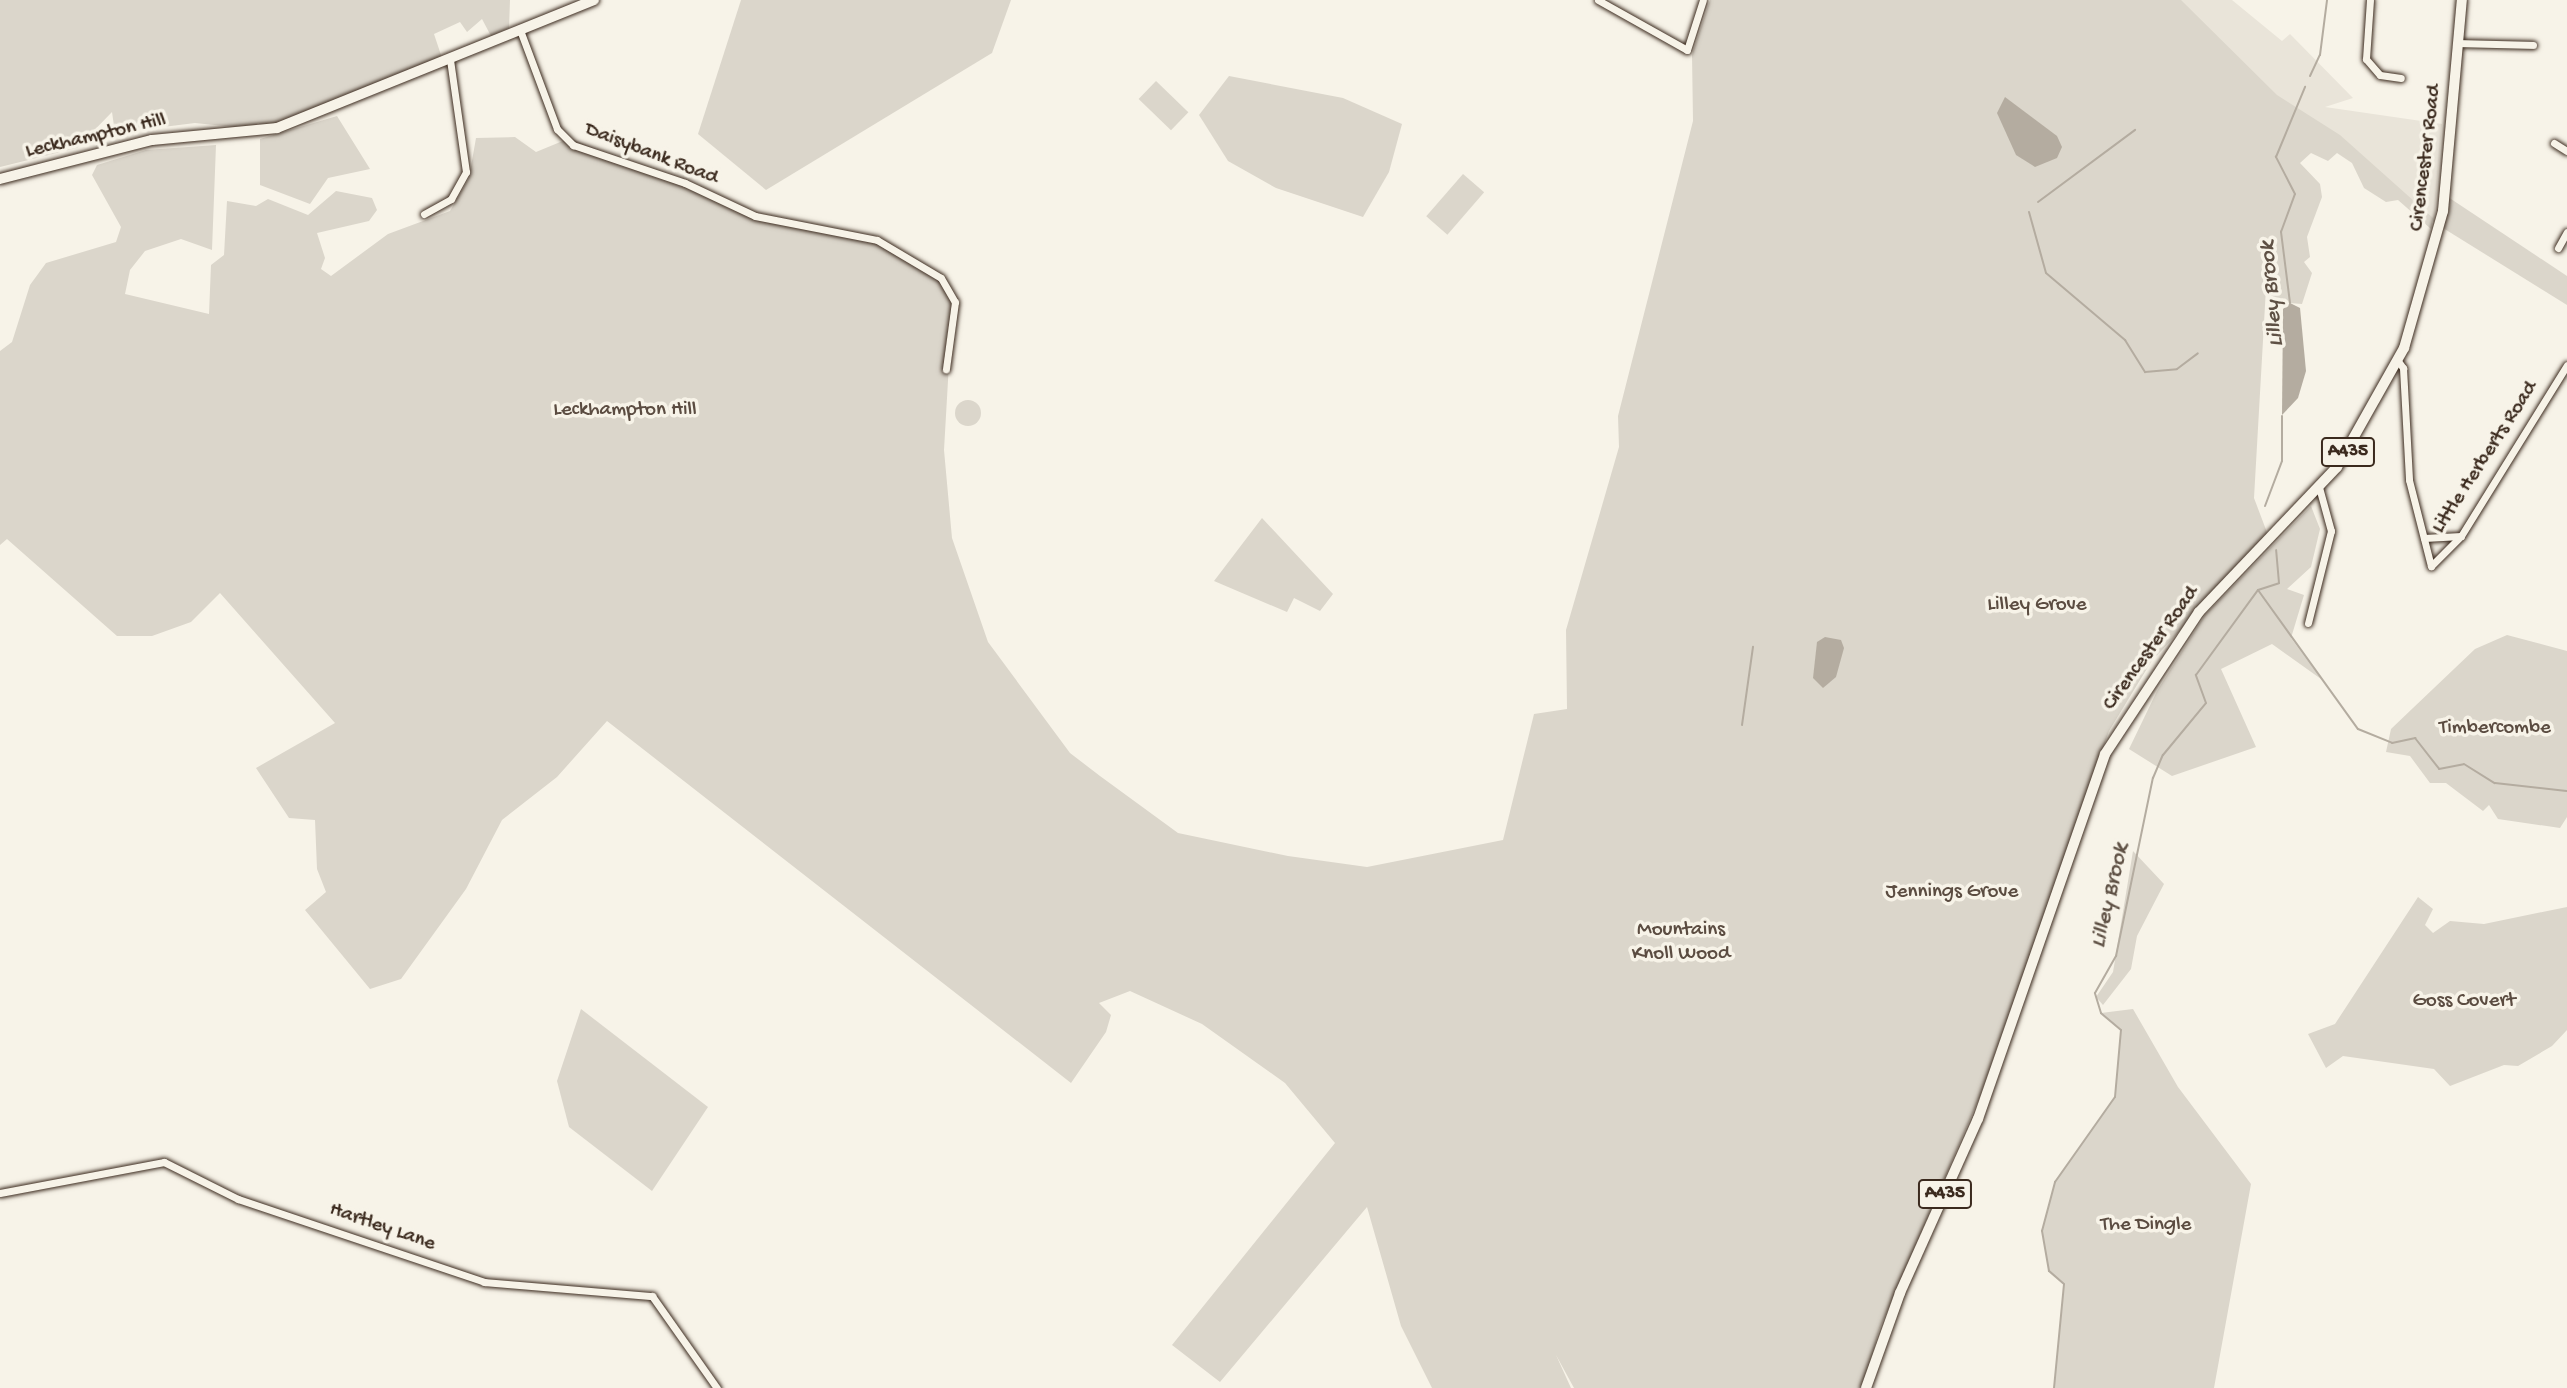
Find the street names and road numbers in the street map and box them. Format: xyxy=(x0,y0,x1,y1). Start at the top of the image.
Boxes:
street label: Cirencester Road xyxy=(2406,83,2448,233)
street label: Leckhampton Hill xyxy=(23,109,169,165)
street label: Daisybank Road xyxy=(581,118,721,192)
street label: Little Herberts Road xyxy=(2427,377,2545,539)
road number: A435 xyxy=(2320,436,2376,467)
street label: Cirencester Road xyxy=(2098,582,2206,716)
road number: A435 xyxy=(1917,1178,1973,1210)
street label: Hartley Lane xyxy=(326,1198,438,1258)

